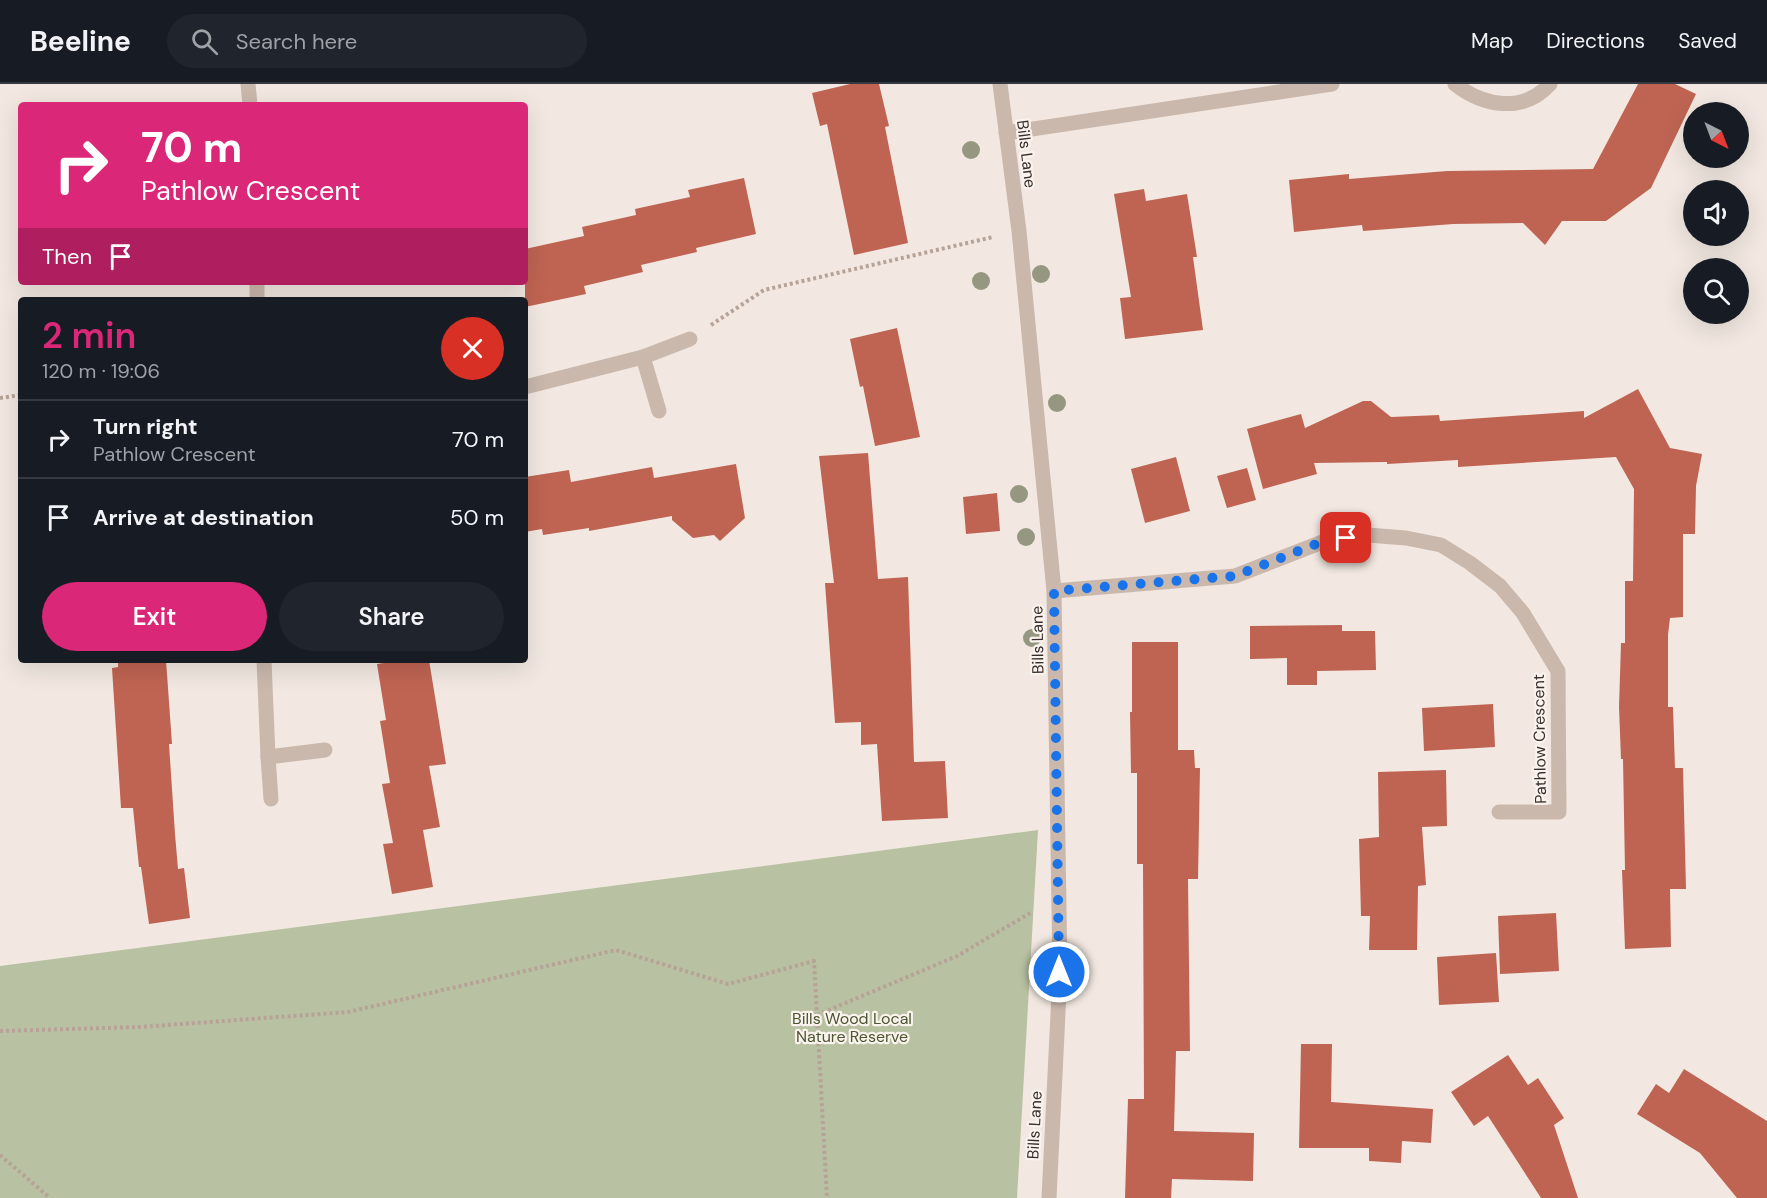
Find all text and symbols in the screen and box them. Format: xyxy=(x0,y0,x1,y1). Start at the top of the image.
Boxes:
search box xyxy=(167,14,587,68)
text: Beeline xyxy=(30,23,131,60)
icon: search xyxy=(188,25,221,58)
text: Search here xyxy=(236,27,357,56)
text: Map xyxy=(1471,27,1513,55)
text: Directions xyxy=(1546,27,1645,55)
text: Saved xyxy=(1678,27,1737,55)
north arrow xyxy=(1683,102,1749,168)
map controls xyxy=(1683,102,1749,324)
street label: Bills Lane xyxy=(1012,119,1041,189)
text: 70 m xyxy=(141,120,242,175)
icon: right xyxy=(42,126,120,204)
text: Pathlow Crescent xyxy=(141,173,360,208)
button: sound xyxy=(1683,180,1749,246)
icon: arrive xyxy=(104,240,137,273)
text: Then xyxy=(42,242,92,271)
button: search xyxy=(1683,258,1749,324)
text: 2 min xyxy=(42,312,136,359)
button: close xyxy=(441,317,504,380)
text: 120 m · 19:06 xyxy=(42,358,160,384)
text: Turn right xyxy=(93,412,198,441)
icon: right xyxy=(42,423,75,456)
text: 70 m xyxy=(452,425,504,454)
text: Pathlow Crescent xyxy=(93,441,255,467)
icon: arrive xyxy=(42,501,75,534)
text: Arrive at destination xyxy=(93,503,314,532)
text: 50 m xyxy=(450,503,504,532)
pin xyxy=(1320,512,1371,563)
icon: arrive xyxy=(1329,521,1362,554)
button: Exit xyxy=(42,582,267,651)
button: Share xyxy=(279,582,504,651)
street label: Bills Lane xyxy=(1026,606,1049,674)
street label: Pathlow Crescent xyxy=(1528,674,1551,804)
position arrow xyxy=(1027,940,1091,1004)
park label: Bills Wood Local Nature Reserve xyxy=(792,1008,912,1047)
street label: Bills Lane xyxy=(1022,1090,1047,1160)

